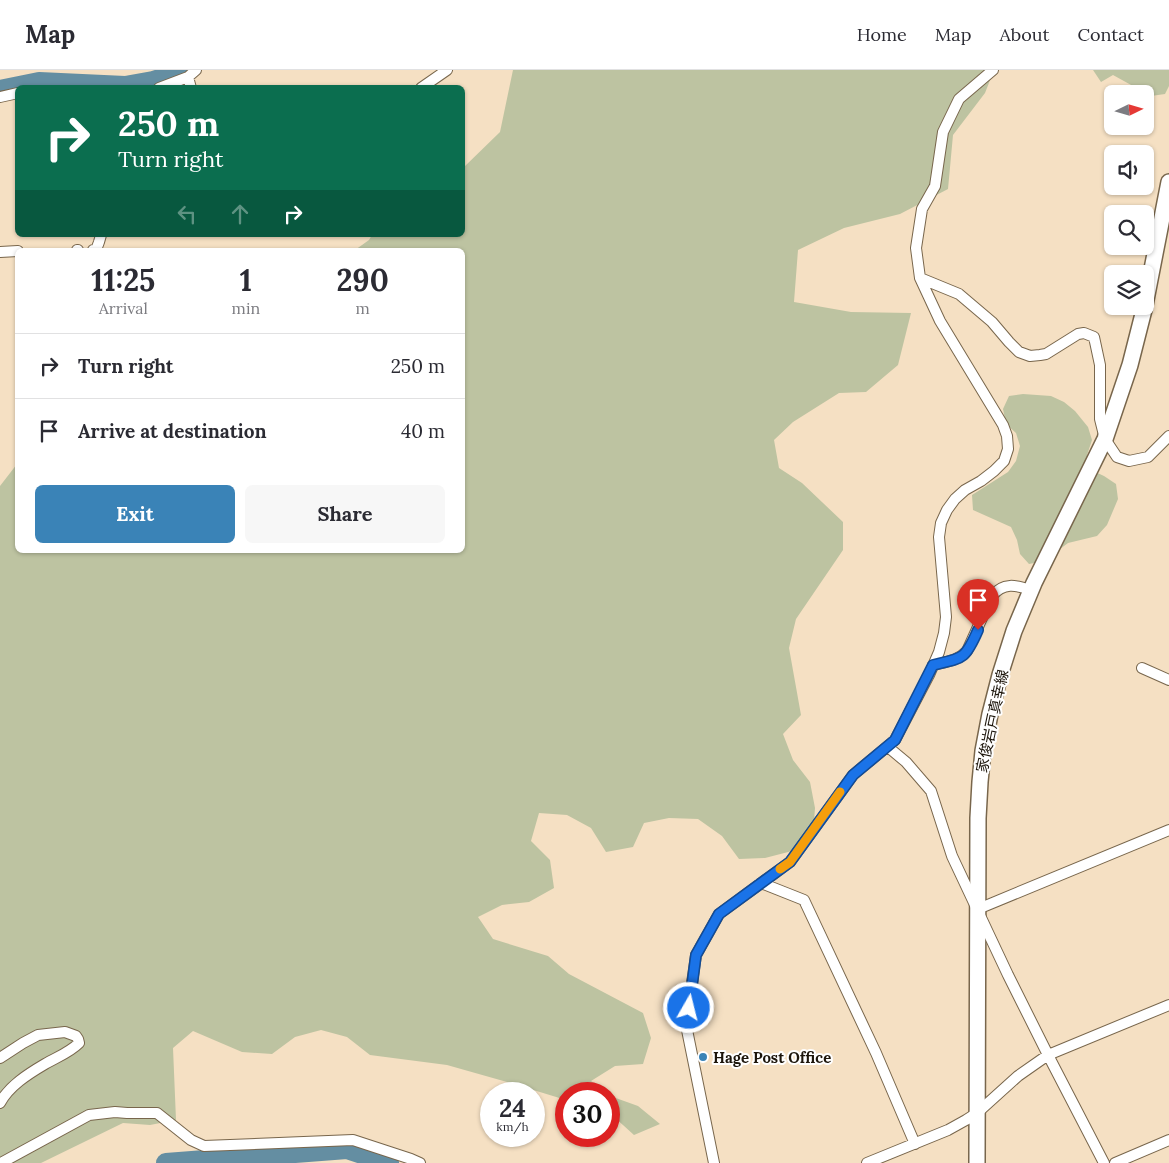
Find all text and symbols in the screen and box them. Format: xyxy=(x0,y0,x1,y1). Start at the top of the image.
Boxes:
text: Map xyxy=(25,19,75,50)
text: Home xyxy=(857,23,907,46)
text: Map xyxy=(935,23,971,46)
text: About xyxy=(999,23,1049,46)
text: Contact xyxy=(1077,23,1144,46)
north arrow xyxy=(1104,85,1154,135)
map controls xyxy=(1104,85,1154,315)
text: 250 m xyxy=(118,101,219,146)
icon: right xyxy=(35,105,100,170)
text: Turn right xyxy=(118,145,223,173)
button: sound xyxy=(1104,145,1154,195)
icon: left xyxy=(173,200,201,228)
icon: ahead xyxy=(226,200,254,228)
icon: right xyxy=(279,200,307,228)
button: search xyxy=(1104,205,1154,255)
text: 11:25 xyxy=(91,261,155,299)
text: 1 xyxy=(240,261,252,299)
text: 290 xyxy=(336,261,389,299)
button: layers xyxy=(1104,265,1154,315)
text: Arrival xyxy=(99,298,148,318)
text: min xyxy=(232,298,260,318)
text: m xyxy=(355,298,370,318)
icon: right xyxy=(35,352,63,380)
text: Turn right xyxy=(78,354,174,378)
text: 250 m xyxy=(391,354,445,378)
icon: arrive xyxy=(35,417,63,445)
text: Arrive at destination xyxy=(78,419,267,443)
text: 40 m xyxy=(401,419,445,443)
button: Exit xyxy=(35,485,235,543)
button: Share xyxy=(245,485,445,543)
pin xyxy=(957,579,999,630)
icon: arrive xyxy=(964,586,992,614)
street label: 家俊岩戸真幸線 xyxy=(972,668,1012,774)
position arrow xyxy=(662,981,714,1033)
place label: Hage Post Office xyxy=(713,1048,831,1067)
marker: Hage Post Office xyxy=(697,1051,709,1063)
speed limit sign: 30 xyxy=(555,1082,620,1147)
text: 24 xyxy=(499,1092,526,1124)
text: km/h xyxy=(496,1119,529,1134)

